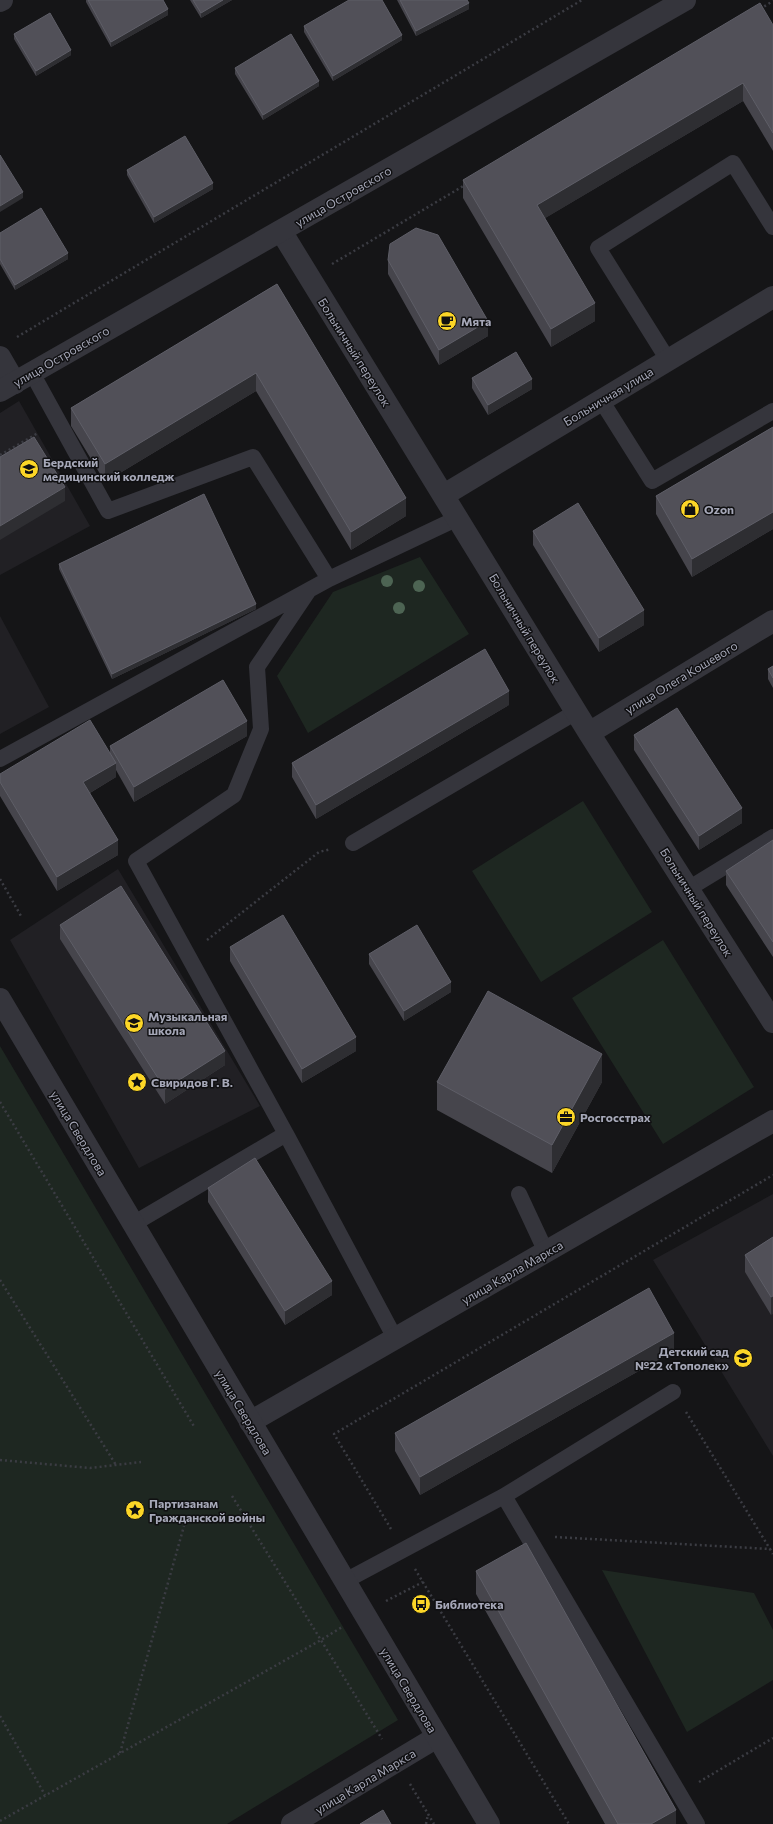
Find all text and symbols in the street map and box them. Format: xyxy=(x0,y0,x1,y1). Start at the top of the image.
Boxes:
street label: улица Островского xyxy=(292,163,394,229)
street label: Больничный переулок xyxy=(316,295,394,409)
cafe icon: Мята xyxy=(436,310,458,332)
place label: Мята xyxy=(461,314,491,328)
street label: улица Островского xyxy=(10,323,112,389)
street label: Больничная улица xyxy=(561,364,655,428)
place label: Бердский медицинский колледж xyxy=(43,455,175,483)
school or university icon: Бердский медицинский колледж xyxy=(18,458,40,480)
shop icon: Ozon xyxy=(679,498,701,520)
place label: Ozon xyxy=(704,502,734,516)
street label: Больничный переулок xyxy=(487,571,564,686)
street label: улица Олега Кошевого xyxy=(622,638,740,716)
street label: Больничный переулок xyxy=(658,845,736,959)
place label: Музыкальная школа xyxy=(148,1009,227,1037)
school or university icon: Музыкальная школа xyxy=(123,1012,145,1034)
place icon: Свиридов Г. В. xyxy=(126,1071,148,1093)
place label: Свиридов Г. В. xyxy=(151,1075,233,1089)
street label: улица Свердлова xyxy=(48,1088,110,1178)
office icon: Росгосстрах xyxy=(555,1106,577,1128)
place label: Росгосстрах xyxy=(580,1110,651,1124)
street label: улица Карла Маркса xyxy=(459,1237,565,1307)
place label: Детский сад №22 «Тополек» xyxy=(635,1344,730,1372)
school or university icon: Детский сад №22 «Тополек» xyxy=(732,1347,754,1369)
street label: улица Свердлова xyxy=(213,1367,275,1457)
place label: Партизанам Гражданской войны xyxy=(149,1496,265,1524)
place icon: Партизанам Гражданской войны xyxy=(124,1499,146,1521)
bus stop icon: Библиотека xyxy=(410,1593,432,1615)
place label: Библиотека xyxy=(435,1597,503,1611)
street label: улица Свердлова xyxy=(378,1645,440,1735)
street label: улица Карла Маркса xyxy=(312,1745,418,1817)

